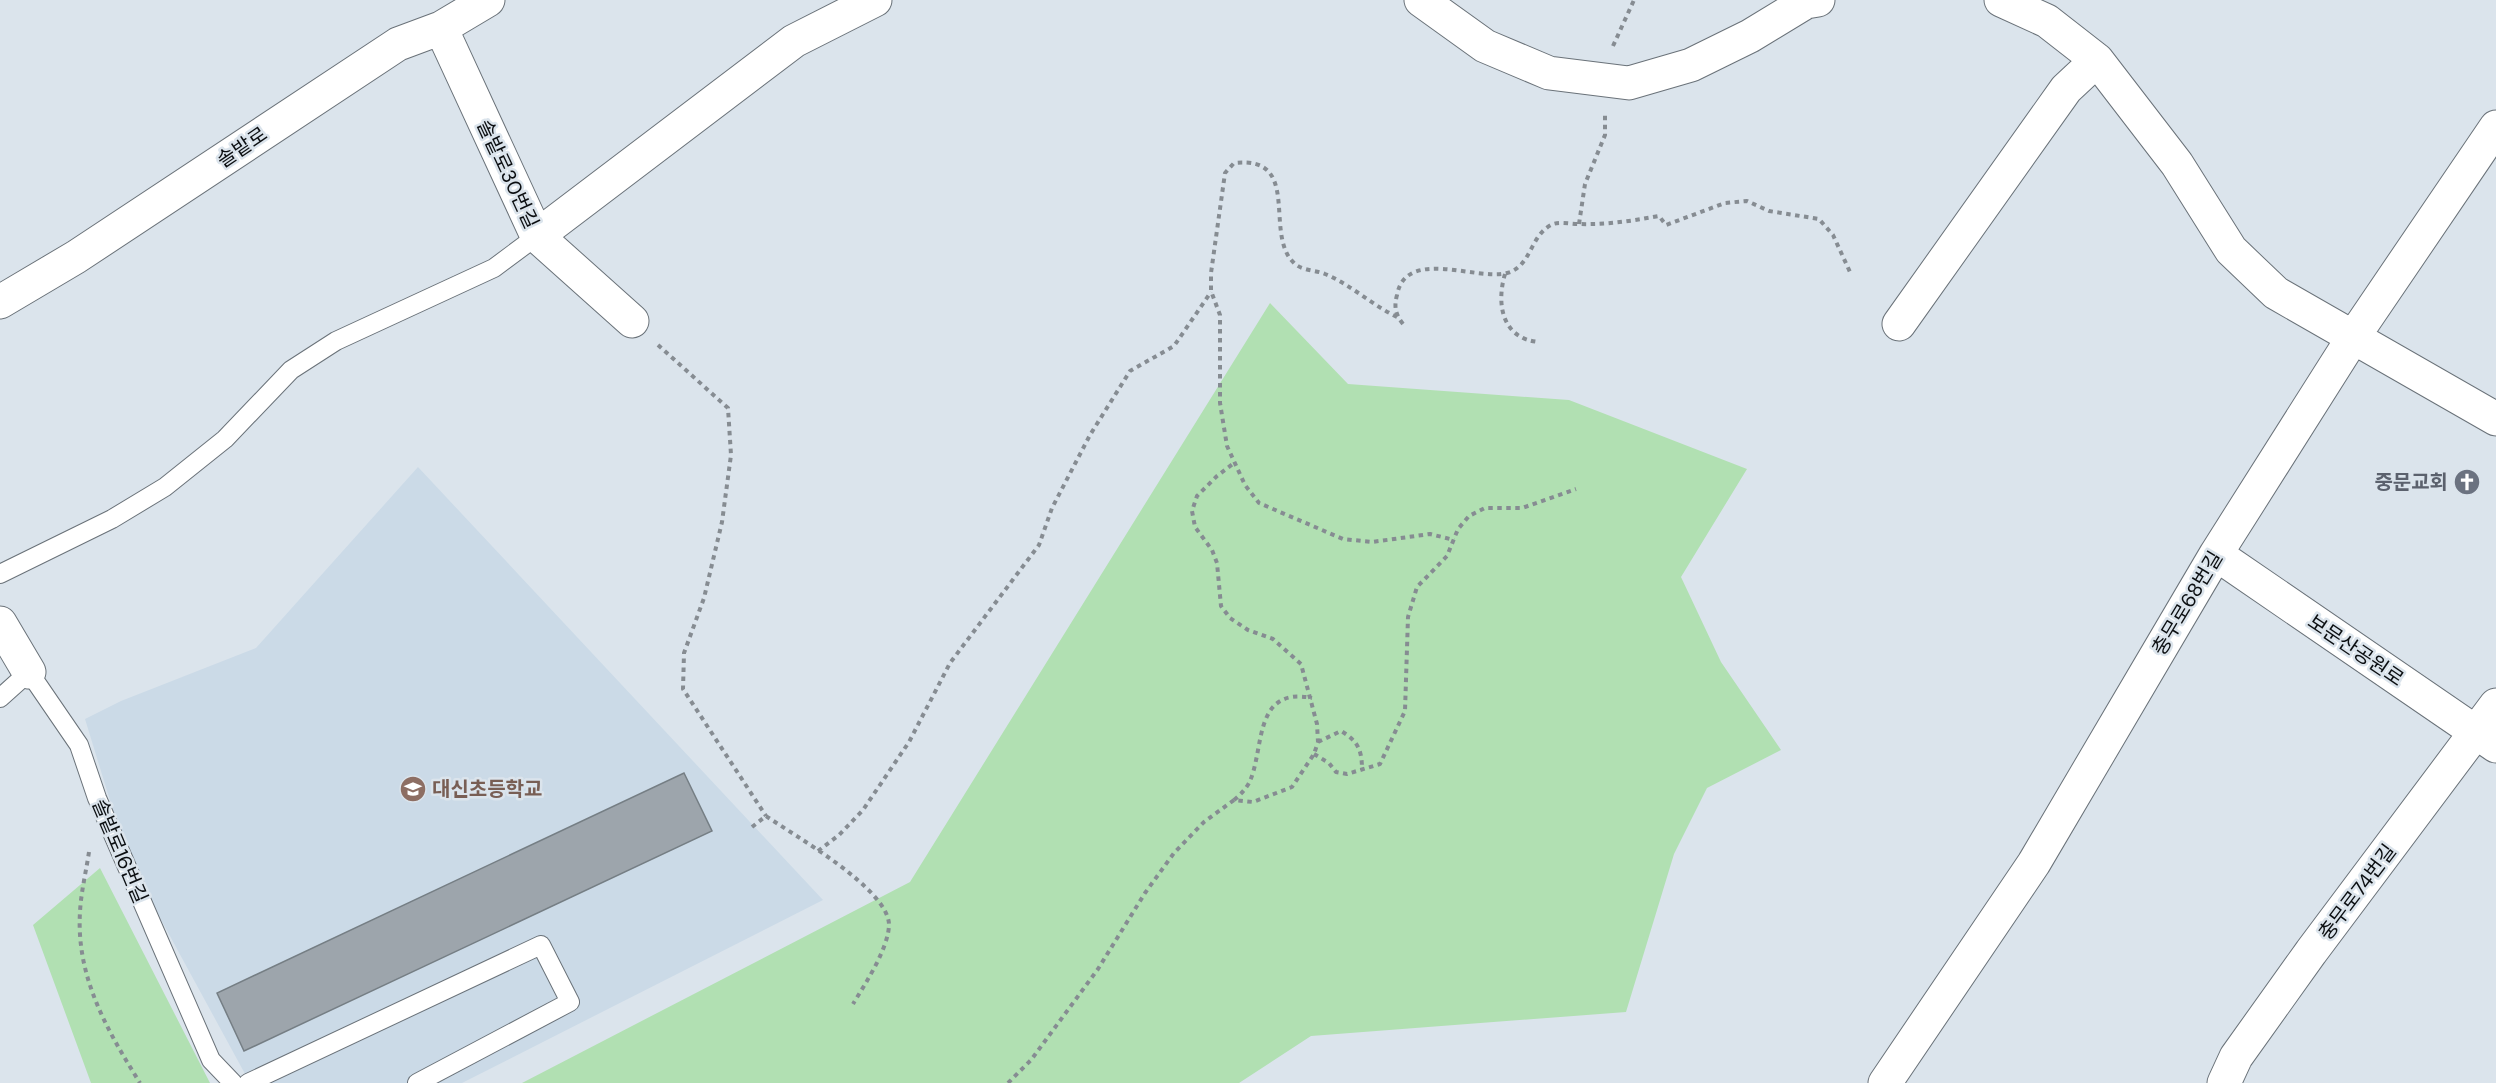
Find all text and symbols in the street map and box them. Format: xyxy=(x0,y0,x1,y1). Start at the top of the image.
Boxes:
street label: 솔밭로30번길 xyxy=(471,115,545,233)
street label: 솔밭로 xyxy=(212,121,272,173)
church icon: 중문교회 xyxy=(2452,467,2482,497)
place label: 중문교회 xyxy=(2374,469,2448,495)
street label: 충무로68번길 xyxy=(2146,546,2228,660)
street label: 보문산공원로 xyxy=(2303,608,2409,692)
school or university icon: 대신초등학교 xyxy=(398,774,428,804)
place label: 대신초등학교 xyxy=(432,776,542,802)
street label: 솔밭로16번길 xyxy=(86,795,154,907)
street label: 충무로74번길 xyxy=(2312,839,2402,945)

